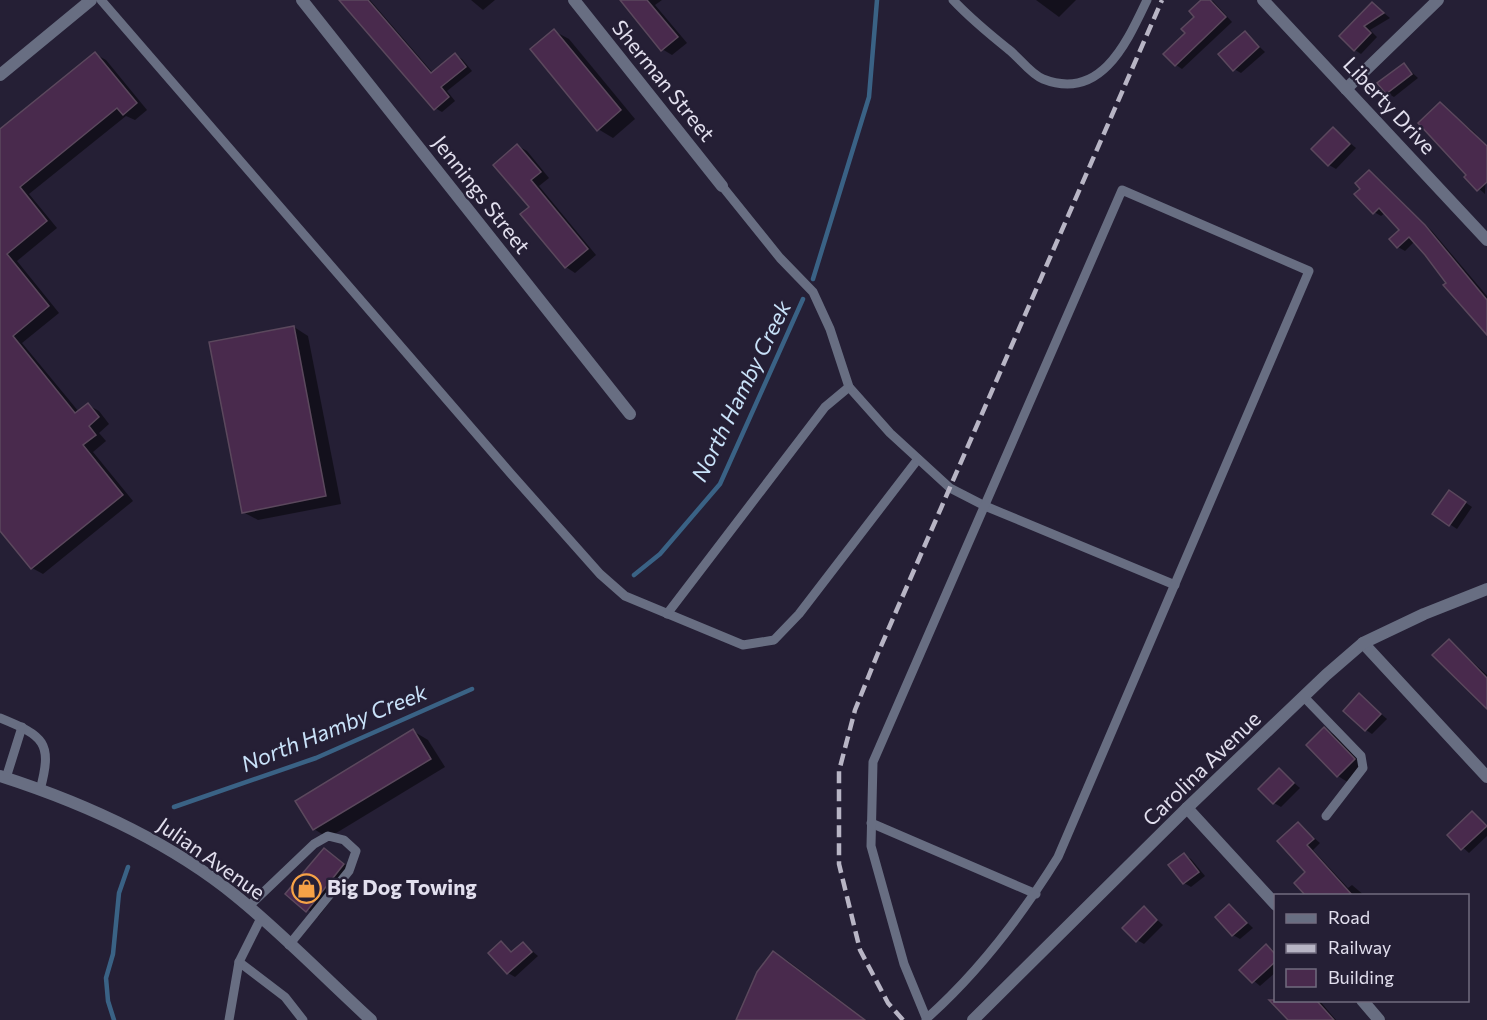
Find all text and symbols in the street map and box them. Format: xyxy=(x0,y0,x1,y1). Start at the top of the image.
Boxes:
street label: Sherman Street xyxy=(608,14,721,146)
street label: Liberty Drive xyxy=(1339,51,1441,159)
street label: Jennings Street xyxy=(428,130,536,258)
water label: North Hamby Creek xyxy=(685,295,797,486)
water label: North Hamby Creek xyxy=(237,678,432,777)
street label: Carolina Avenue xyxy=(1137,706,1265,830)
street label: Julian Avenue xyxy=(153,812,270,904)
shop icon: Big Dog Towing xyxy=(290,872,322,904)
place label: Big Dog Towing xyxy=(327,874,477,899)
legend xyxy=(1274,894,1469,1002)
text: Road xyxy=(1328,906,1370,928)
text: Railway xyxy=(1328,936,1391,958)
text: Building xyxy=(1328,966,1394,988)

